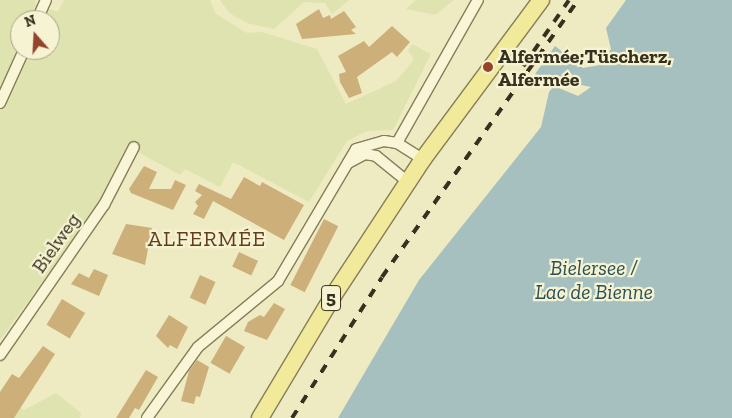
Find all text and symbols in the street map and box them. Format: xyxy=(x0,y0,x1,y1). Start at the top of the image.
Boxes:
north arrow xyxy=(10,10,60,60)
text: N xyxy=(22,12,38,31)
place label: Alfermée;Tüscherz, Alfermée xyxy=(498,44,672,91)
marker: Alfermée;Tüscherz, Alfermée xyxy=(482,61,494,73)
street label: Bielweg xyxy=(27,208,85,278)
district label: ALFERMÉE xyxy=(147,226,267,252)
water label: Bielersee / Lac de Bienne xyxy=(535,255,653,305)
road number: 5 xyxy=(321,282,341,314)

